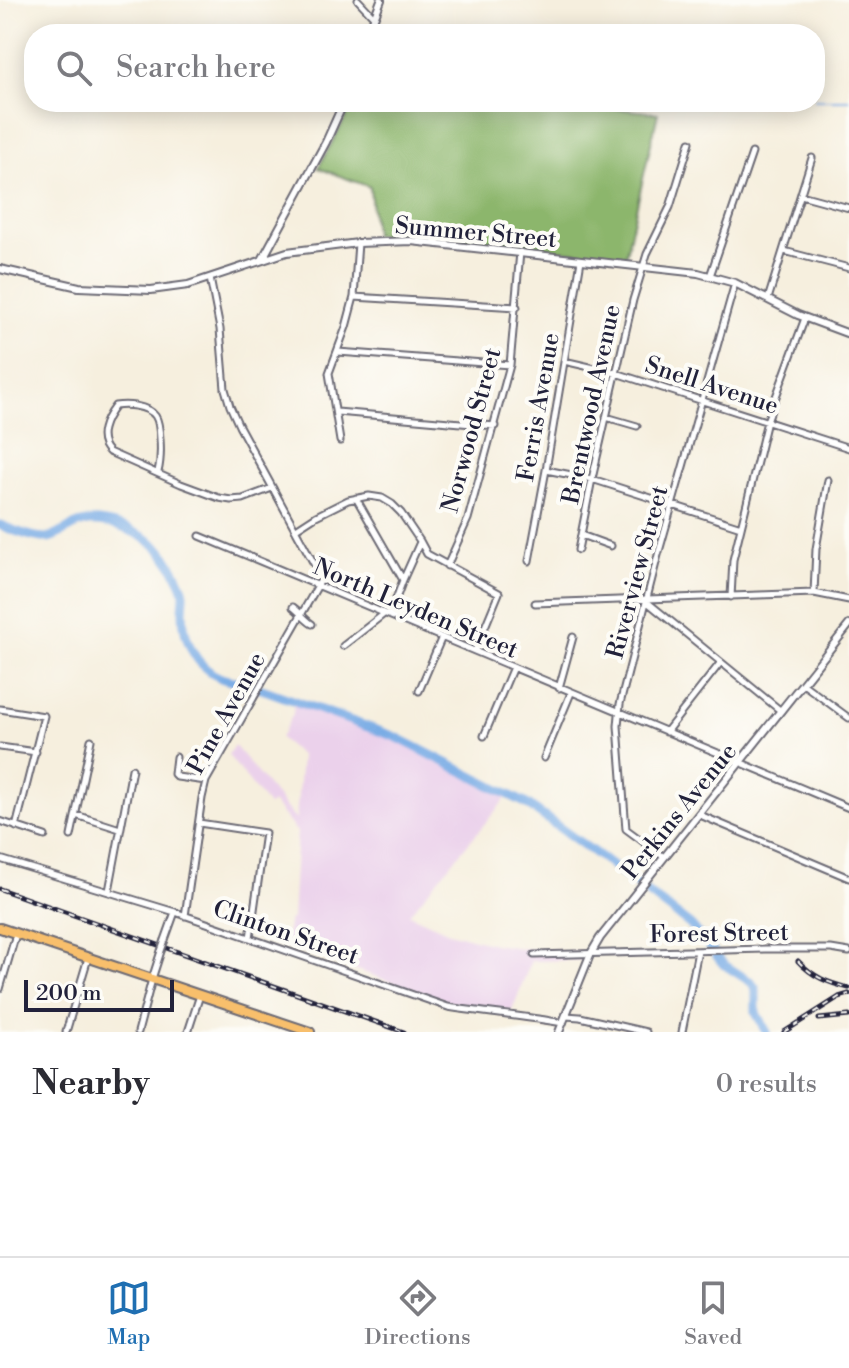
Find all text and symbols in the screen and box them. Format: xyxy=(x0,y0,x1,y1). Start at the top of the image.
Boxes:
search box xyxy=(24,24,825,112)
icon: search xyxy=(52,46,96,90)
text: Search here xyxy=(116,49,276,87)
street label: Summer Street xyxy=(394,211,558,255)
street label: Brentwood Avenue xyxy=(556,302,628,508)
street label: Ferris Avenue xyxy=(511,330,567,484)
street label: Norwood Street xyxy=(436,344,509,516)
street label: Snell Avenue xyxy=(641,350,782,422)
street label: Riverview Street xyxy=(600,482,676,662)
street label: North Leyden Street xyxy=(309,552,523,666)
street label: Pine Avenue xyxy=(181,647,273,780)
street label: Perkins Avenue xyxy=(616,738,744,886)
street label: Clinton Street xyxy=(209,894,363,972)
street label: Forest Street xyxy=(649,918,789,950)
scale bar xyxy=(24,976,174,1012)
text: 200 m xyxy=(36,980,102,1007)
text: Nearby xyxy=(32,1063,150,1105)
text: 0 results xyxy=(716,1068,817,1100)
tab: Map xyxy=(107,1276,151,1351)
tab: Directions xyxy=(365,1276,471,1351)
tab: Saved xyxy=(684,1276,742,1351)

